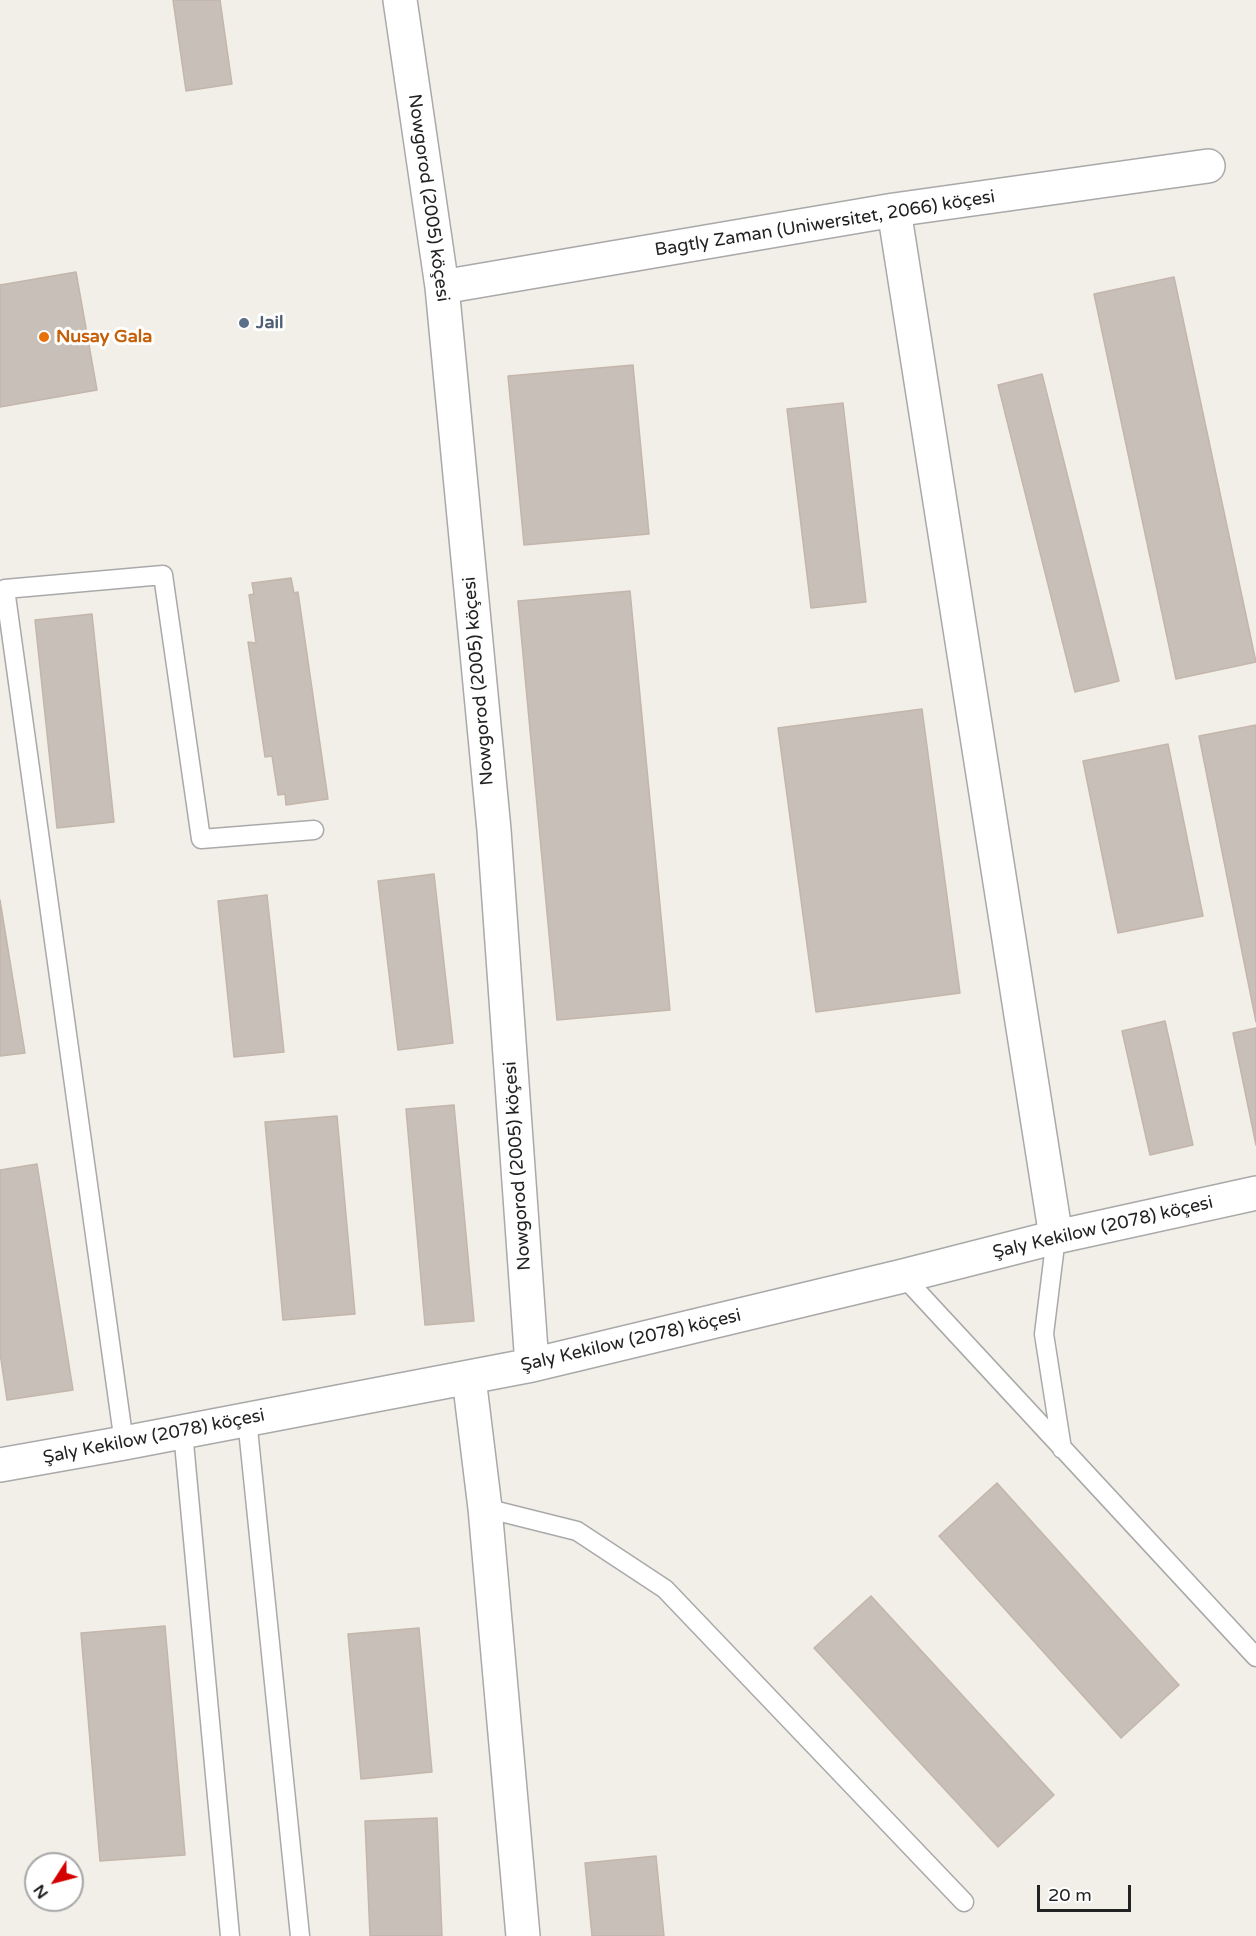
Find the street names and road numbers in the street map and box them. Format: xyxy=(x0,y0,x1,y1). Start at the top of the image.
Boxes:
street label: Nowgorod (2005) köçesi xyxy=(403,93,453,303)
street label: Bagtly Zaman (Uniwersitet, 2066) köçesi xyxy=(653,186,997,262)
street label: Nowgorod (2005) köçesi xyxy=(459,576,499,786)
street label: Nowgorod (2005) köçesi xyxy=(500,1061,536,1271)
street label: Şaly Kekilow (2078) köçesi xyxy=(991,1192,1215,1264)
street label: Şaly Kekilow (2078) köçesi xyxy=(519,1305,743,1377)
street label: Şaly Kekilow (2078) köçesi xyxy=(41,1405,267,1469)

